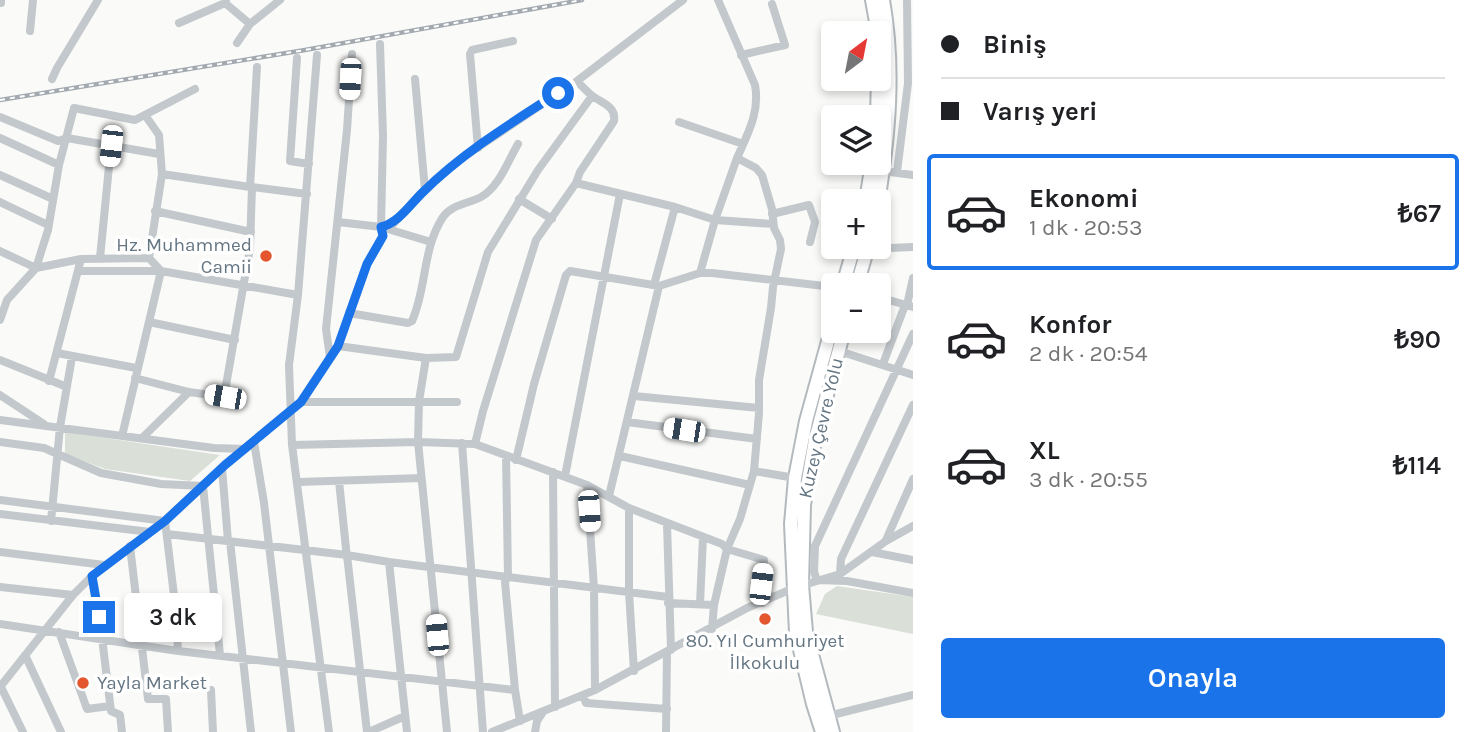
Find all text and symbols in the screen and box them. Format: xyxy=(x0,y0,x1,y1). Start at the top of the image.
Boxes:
north arrow xyxy=(821,21,891,91)
map controls xyxy=(821,21,891,343)
text: Biniş xyxy=(983,29,1047,60)
car xyxy=(339,57,362,101)
route start xyxy=(542,77,574,109)
text: Varış yeri xyxy=(983,96,1097,127)
button: layers xyxy=(821,105,891,175)
car xyxy=(99,124,124,168)
icon: car xyxy=(945,181,1008,244)
text: Ekonomi xyxy=(1029,183,1138,214)
button: + xyxy=(821,189,891,259)
text: ₺67 xyxy=(1398,198,1441,229)
text: 1 dk · 20:53 xyxy=(1029,214,1143,241)
place label: Hz. Muhammed Camii xyxy=(116,234,252,278)
marker: Hz. Muhammed Camii xyxy=(258,248,274,264)
button: − xyxy=(821,273,891,343)
icon: car xyxy=(945,307,1008,370)
text: Konfor xyxy=(1029,309,1111,340)
text: ₺90 xyxy=(1394,324,1441,355)
text: 2 dk · 20:54 xyxy=(1029,340,1148,367)
street label: Kuzey Çevre Yolu xyxy=(794,356,848,500)
car xyxy=(203,383,248,411)
car xyxy=(662,416,707,444)
icon: car xyxy=(945,433,1008,496)
text: XL xyxy=(1029,435,1060,466)
text: ₺114 xyxy=(1393,450,1441,481)
text: 3 dk · 20:55 xyxy=(1029,466,1148,493)
car xyxy=(578,489,601,533)
car xyxy=(749,562,774,606)
callout: 3 dk xyxy=(124,592,222,642)
route end xyxy=(83,601,115,633)
text: 3 dk xyxy=(149,604,197,631)
marker: 80. Yıl Cumhuriyet İlkokulu xyxy=(757,611,773,627)
car xyxy=(425,613,450,657)
place label: 80. Yıl Cumhuriyet İlkokulu xyxy=(686,630,844,674)
button: Onayla xyxy=(941,638,1445,718)
place label: Yayla Market xyxy=(97,672,207,694)
marker: Yayla Market xyxy=(75,675,91,691)

